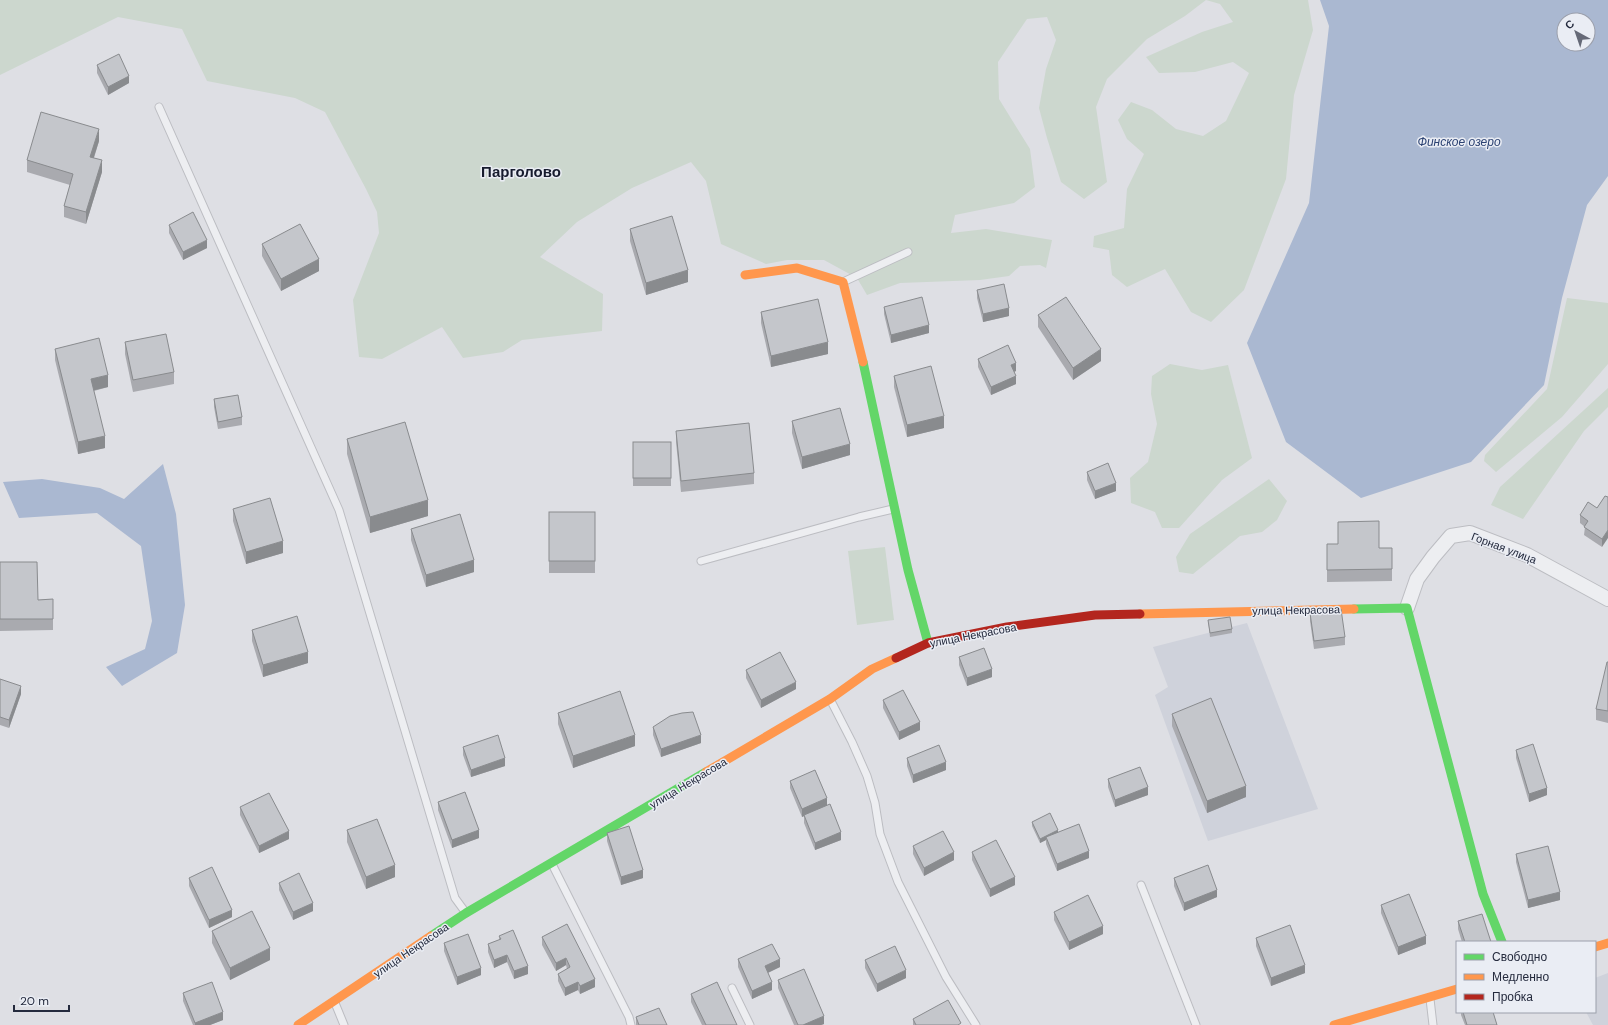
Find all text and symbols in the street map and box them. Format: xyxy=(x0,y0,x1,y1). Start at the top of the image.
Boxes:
north arrow xyxy=(1556,12,1596,52)
text: С xyxy=(1562,16,1577,32)
water label: Финское озеро xyxy=(1417,134,1501,150)
district label: Парголово xyxy=(481,162,561,182)
street label: Горная улица xyxy=(1469,529,1539,567)
street label: улица Некрасова xyxy=(1252,602,1341,618)
street label: улица Некрасова xyxy=(929,620,1018,650)
street label: улица Некрасова xyxy=(647,754,730,812)
street label: улица Некрасова xyxy=(371,919,452,980)
legend xyxy=(1456,941,1596,1013)
text: Свободно xyxy=(1492,949,1547,965)
text: Медленно xyxy=(1492,969,1549,985)
scale bar xyxy=(14,987,69,1013)
text: Пробка xyxy=(1492,989,1533,1005)
text: 20 m xyxy=(20,993,49,1009)

